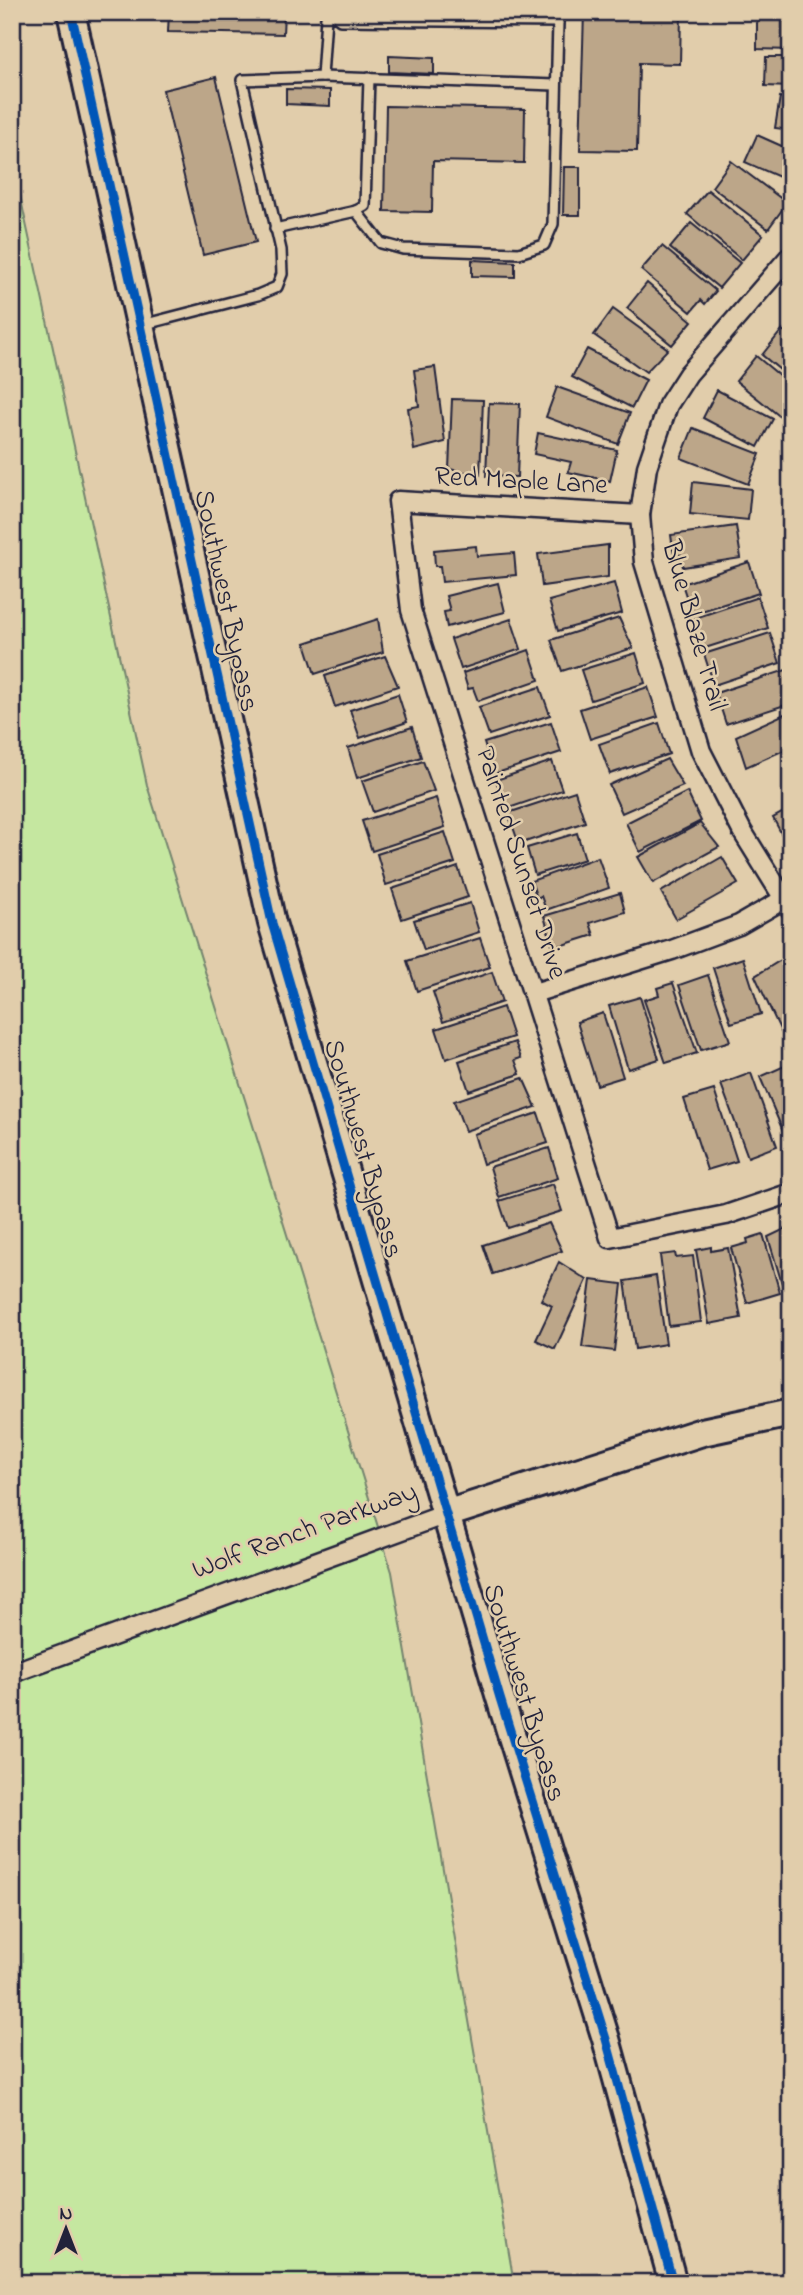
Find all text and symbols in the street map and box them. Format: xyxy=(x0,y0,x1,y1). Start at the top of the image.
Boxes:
street label: Red Maple Lane xyxy=(433,457,609,507)
street label: Southwest Bypass xyxy=(181,486,269,716)
street label: Blue Blaze Trail xyxy=(649,535,737,716)
street label: Painted Sunset Drive xyxy=(463,741,577,985)
street label: Southwest Bypass xyxy=(311,1035,413,1263)
street label: Wolf Ranch Parkway xyxy=(187,1472,423,1592)
street label: Southwest Bypass xyxy=(470,1579,576,1807)
north arrow xyxy=(32,2194,102,2264)
text: N xyxy=(60,2201,73,2228)

